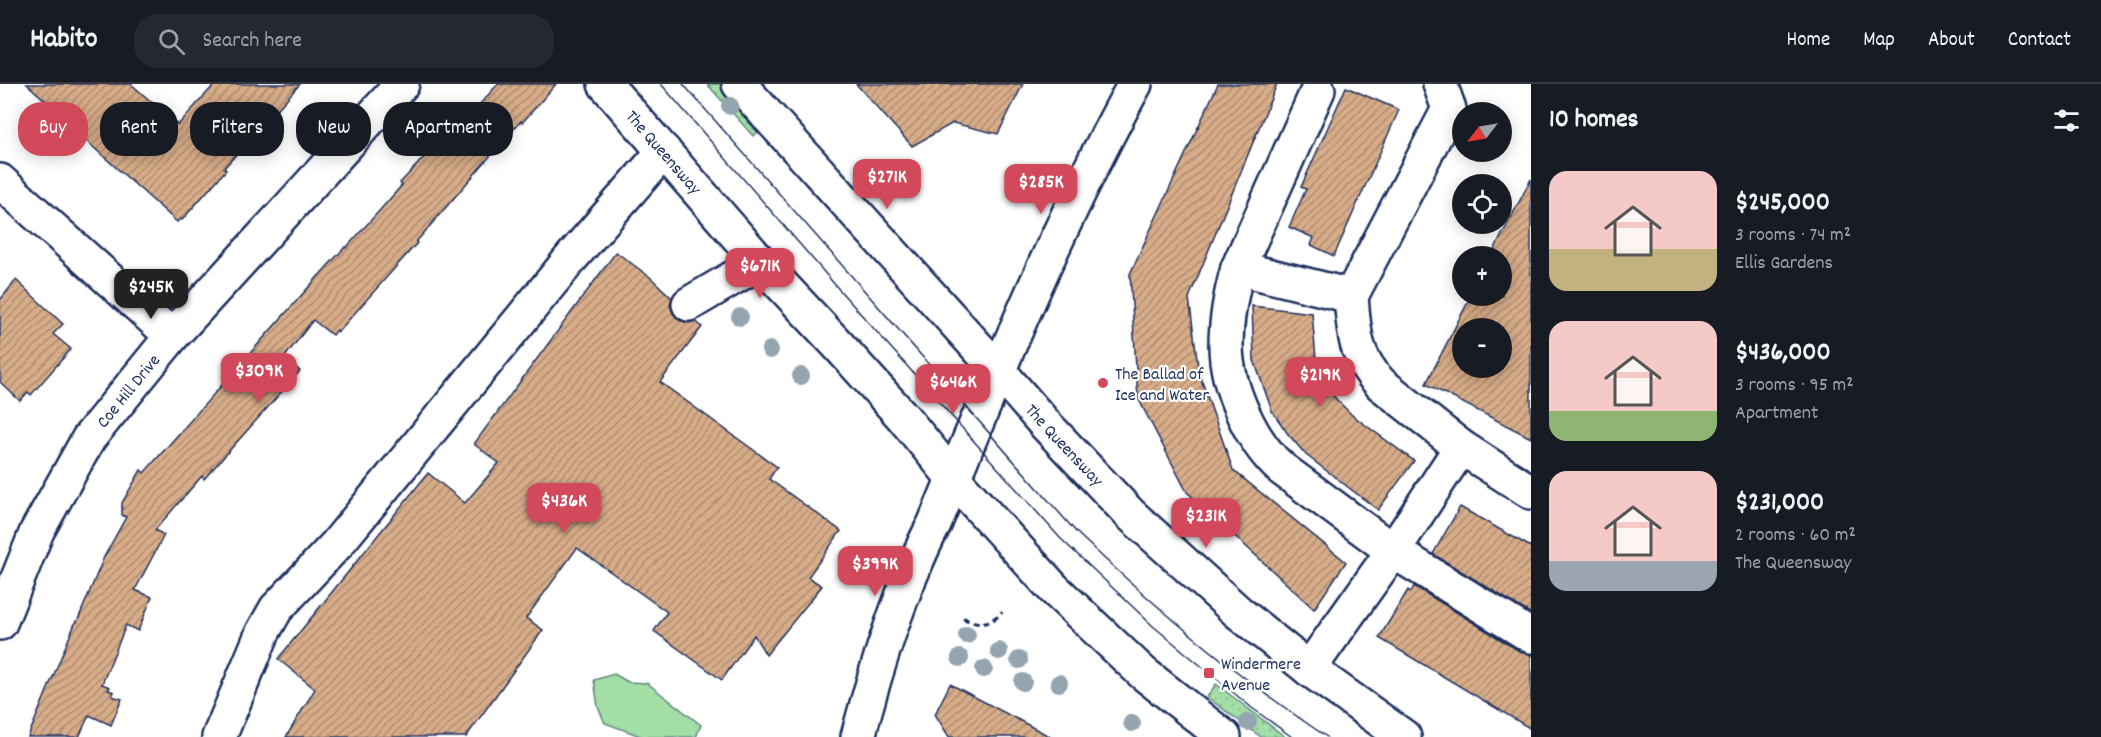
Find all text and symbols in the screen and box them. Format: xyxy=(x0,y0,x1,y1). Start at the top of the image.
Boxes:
search box xyxy=(134,14,554,68)
text: Habito xyxy=(30,21,98,61)
icon: search xyxy=(155,25,188,58)
text: Search here xyxy=(203,26,302,57)
text: Home xyxy=(1786,26,1830,56)
text: Map xyxy=(1863,26,1895,56)
text: About xyxy=(1928,26,1975,56)
text: Contact xyxy=(2008,26,2071,56)
chip: Buy xyxy=(18,102,88,156)
chip: Rent xyxy=(100,102,178,156)
chip: Filters xyxy=(190,102,284,156)
chip: New xyxy=(296,102,371,156)
chip: Apartment xyxy=(383,102,513,156)
north arrow xyxy=(1452,102,1512,162)
map controls xyxy=(1452,102,1512,378)
text: 10 homes xyxy=(1549,102,1639,139)
icon: filters xyxy=(2050,104,2083,137)
street label: The Queensway xyxy=(618,106,707,202)
pin: $271K xyxy=(845,159,929,210)
text: $271K xyxy=(867,164,907,192)
pin: $285K xyxy=(999,164,1083,215)
text: $285K xyxy=(1018,169,1064,197)
button: locate xyxy=(1452,174,1512,234)
text: $245,000 xyxy=(1735,185,1830,222)
icon: home xyxy=(1597,195,1669,267)
text: 3 rooms · 74 m² xyxy=(1735,222,1851,250)
button: + xyxy=(1452,246,1512,306)
pin: $671K xyxy=(718,248,802,299)
text: Ellis Gardens xyxy=(1735,250,1833,278)
text: $671K xyxy=(739,253,781,281)
pin: $245K xyxy=(109,269,193,320)
text: $245K xyxy=(128,274,174,302)
button: − xyxy=(1452,318,1512,378)
text: $436,000 xyxy=(1735,335,1831,372)
icon: home xyxy=(1597,345,1669,417)
street label: Coe Hill Drive xyxy=(92,350,167,434)
pin: $309K xyxy=(217,353,301,404)
pin: $219K xyxy=(1278,357,1362,408)
text: $309K xyxy=(235,358,283,386)
text: $219K xyxy=(1299,362,1341,390)
place label: The Ballad of Ice and Water xyxy=(1115,363,1210,409)
pin: $646K xyxy=(911,364,995,415)
text: $646K xyxy=(929,369,977,397)
text: 3 rooms · 95 m² xyxy=(1735,372,1854,400)
marker: The Ballad of Ice and Water xyxy=(1096,376,1110,390)
street label: The Queensway xyxy=(1018,399,1108,494)
text: Apartment xyxy=(1735,400,1818,428)
pin: $436K xyxy=(522,483,606,534)
text: $231,000 xyxy=(1735,485,1824,522)
text: $436K xyxy=(541,488,587,516)
icon: home xyxy=(1597,495,1669,567)
pin: $231K xyxy=(1164,498,1248,549)
text: $231K xyxy=(1185,503,1227,531)
text: 2 rooms · 60 m² xyxy=(1735,522,1856,550)
pin: $399K xyxy=(833,546,917,597)
text: The Queensway xyxy=(1735,550,1851,578)
text: $399K xyxy=(852,551,898,579)
place label: Windermere Avenue xyxy=(1221,653,1301,699)
marker: Windermere Avenue xyxy=(1202,666,1216,680)

